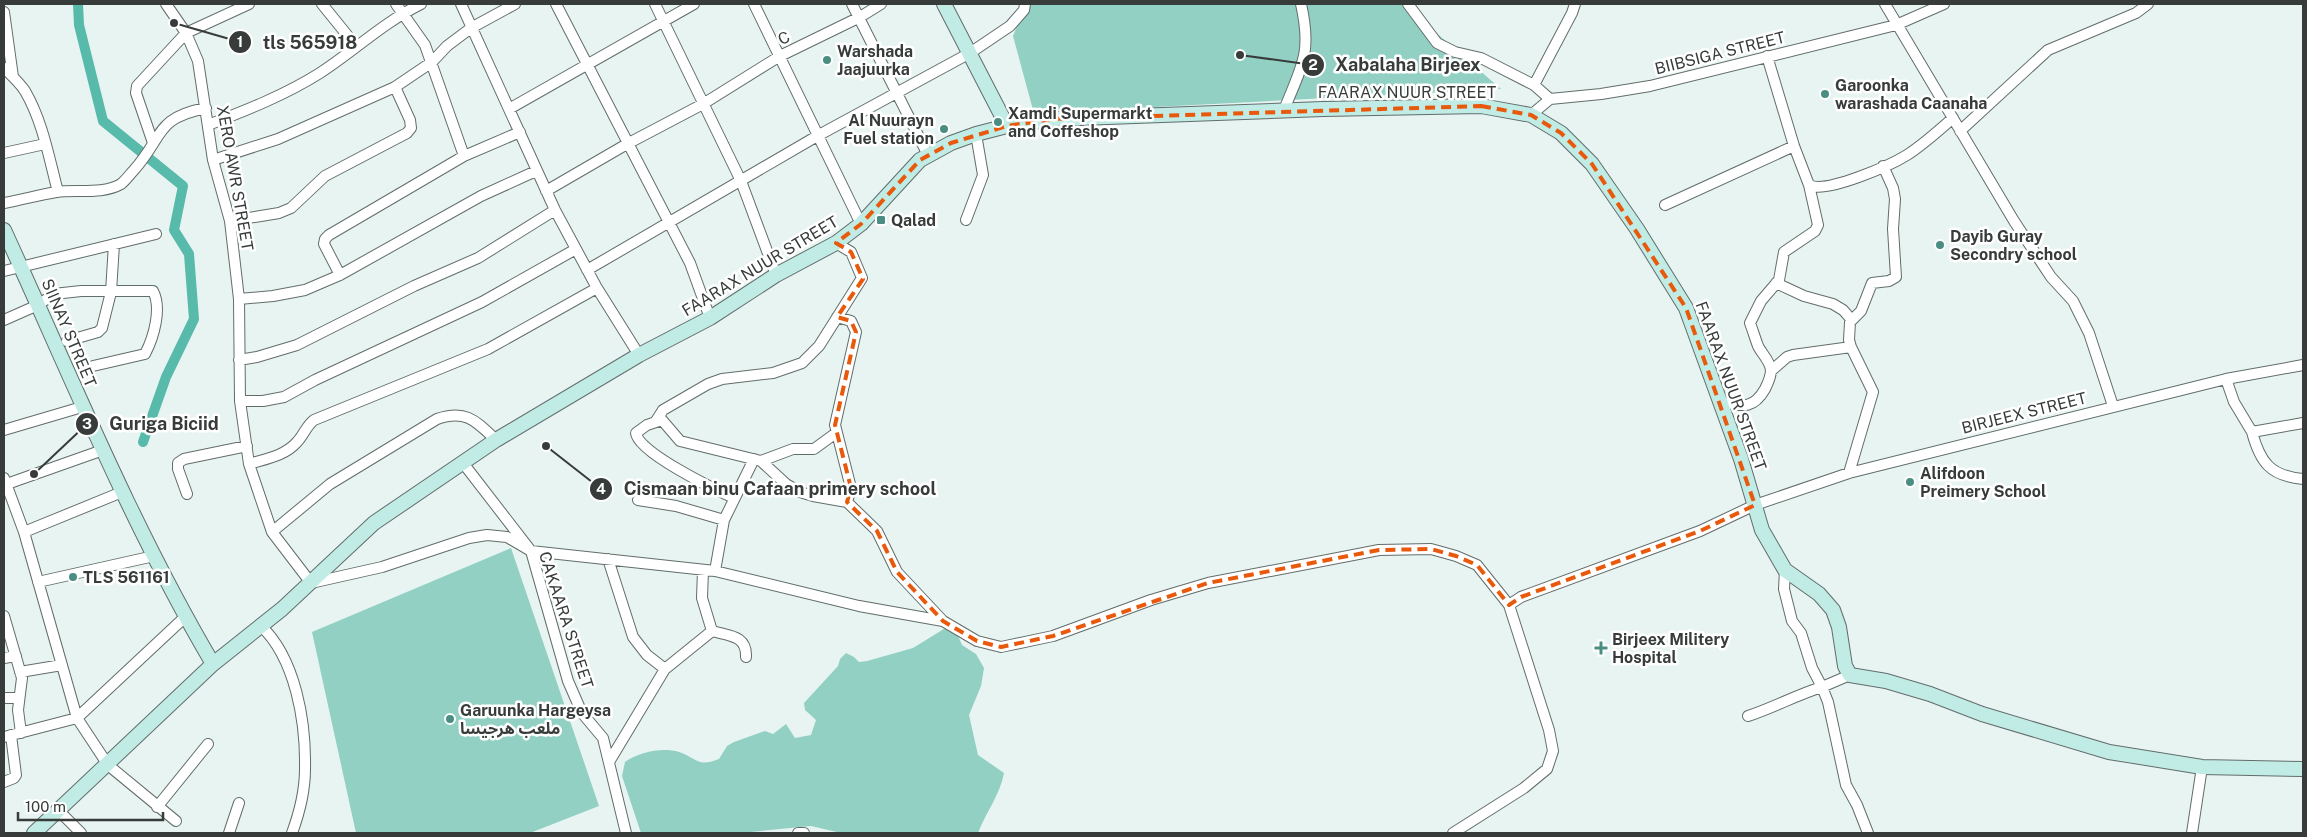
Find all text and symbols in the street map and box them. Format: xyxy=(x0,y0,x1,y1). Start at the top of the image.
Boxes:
callout: tls 565918 xyxy=(228,26,368,59)
street label: C xyxy=(775,27,793,49)
street label: BIIBSIGA STREET xyxy=(1653,28,1788,78)
text: tls 565918 xyxy=(263,32,357,53)
text: 1 xyxy=(237,33,243,50)
place label: Warshada Jaajuurka xyxy=(837,42,913,79)
callout: Xabalaha Birjeex xyxy=(1300,48,1491,81)
marker: Warshada Jaajuurka xyxy=(821,54,833,66)
text: Xabalaha Birjeex xyxy=(1335,54,1481,75)
text: 2 xyxy=(1308,56,1318,73)
place label: Garoonka warashada Caanaha xyxy=(1835,76,1987,113)
street label: FAARAX NUUR STREET xyxy=(1318,83,1497,102)
marker: Garoonka warashada Caanaha xyxy=(1819,88,1831,100)
street label: XERO AWR STREET xyxy=(213,104,257,253)
place label: Xamdi Supermarkt and Coffeshop xyxy=(1008,104,1153,141)
place label: Al Nuurayn Fuel station xyxy=(843,111,934,148)
marker: Xamdi Supermarkt and Coffeshop xyxy=(992,116,1004,128)
marker: Al Nuurayn Fuel station xyxy=(938,123,950,135)
place label: Qalad xyxy=(891,211,936,230)
street label: FAARAX NUUR STREET xyxy=(679,212,842,320)
marker: Qalad xyxy=(875,214,887,226)
place label: Dayib Guray Secondry school xyxy=(1950,227,2077,264)
marker: Dayib Guray Secondry school xyxy=(1934,239,1946,251)
street label: SIINAY STREET xyxy=(38,276,101,391)
street label: FAARAX NUUR STREET xyxy=(1692,299,1771,474)
street label: BIRJEEX STREET xyxy=(1960,388,2089,438)
callout: Guriga Biciid xyxy=(75,407,229,440)
text: Guriga Biciid xyxy=(109,413,219,434)
text: 3 xyxy=(82,415,92,432)
place label: Alifdoon Preimery School xyxy=(1920,464,2046,501)
callout: Cismaan binu Cafaan primery school xyxy=(588,473,946,506)
marker: Alifdoon Preimery School xyxy=(1904,476,1916,488)
text: Cismaan binu Cafaan primery school xyxy=(624,478,936,499)
text: 4 xyxy=(596,480,606,497)
street label: CAKAARA STREET xyxy=(535,549,597,691)
place label: TLS 561161 xyxy=(83,568,170,587)
marker: TLS 561161 xyxy=(67,571,79,583)
place label: Birjeex Militery Hospital xyxy=(1612,630,1729,667)
marker: Birjeex Militery Hospital xyxy=(1594,641,1608,655)
place label: Garuunka Hargeysa ملعب هرجيسا xyxy=(460,701,611,738)
marker: Garuunka Hargeysa ملعب هرجيسا xyxy=(444,713,456,725)
scale bar xyxy=(18,790,162,822)
text: 100 m xyxy=(25,798,66,815)

